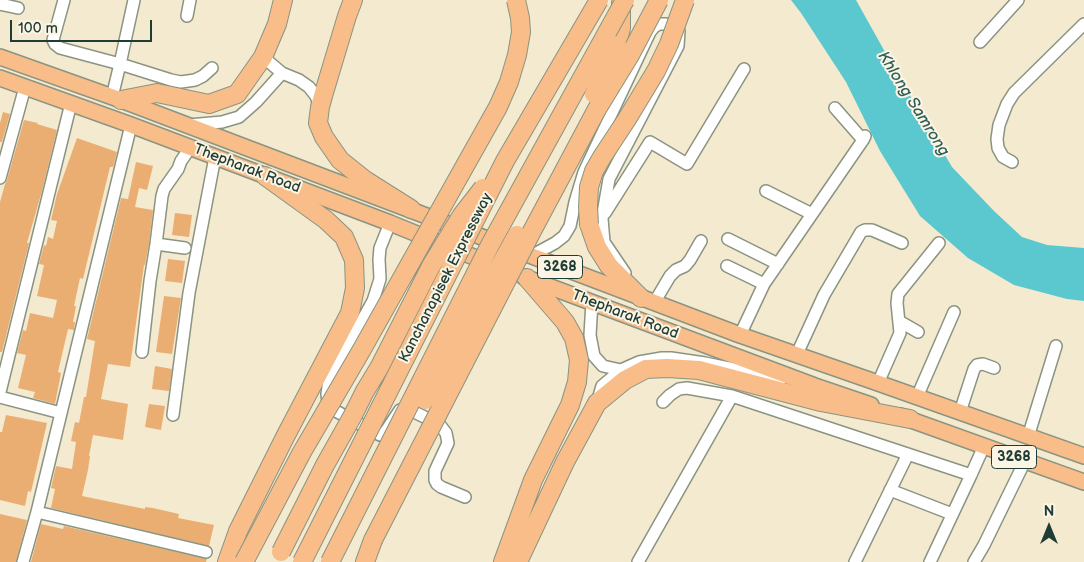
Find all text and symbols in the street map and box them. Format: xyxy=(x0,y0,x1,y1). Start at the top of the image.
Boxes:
scale bar xyxy=(12,10,155,42)
text: 100 m xyxy=(18,19,58,38)
water label: Khlong Samrong xyxy=(873,48,953,160)
street label: Thepharak Road xyxy=(191,140,303,198)
street label: Kanchanapisek Expressway xyxy=(395,190,497,366)
road number: 3268 xyxy=(538,256,582,278)
street label: Thepharak Road xyxy=(569,286,681,344)
road number: 3268 xyxy=(992,446,1036,468)
north arrow xyxy=(1024,502,1074,552)
text: N xyxy=(1044,503,1054,520)

